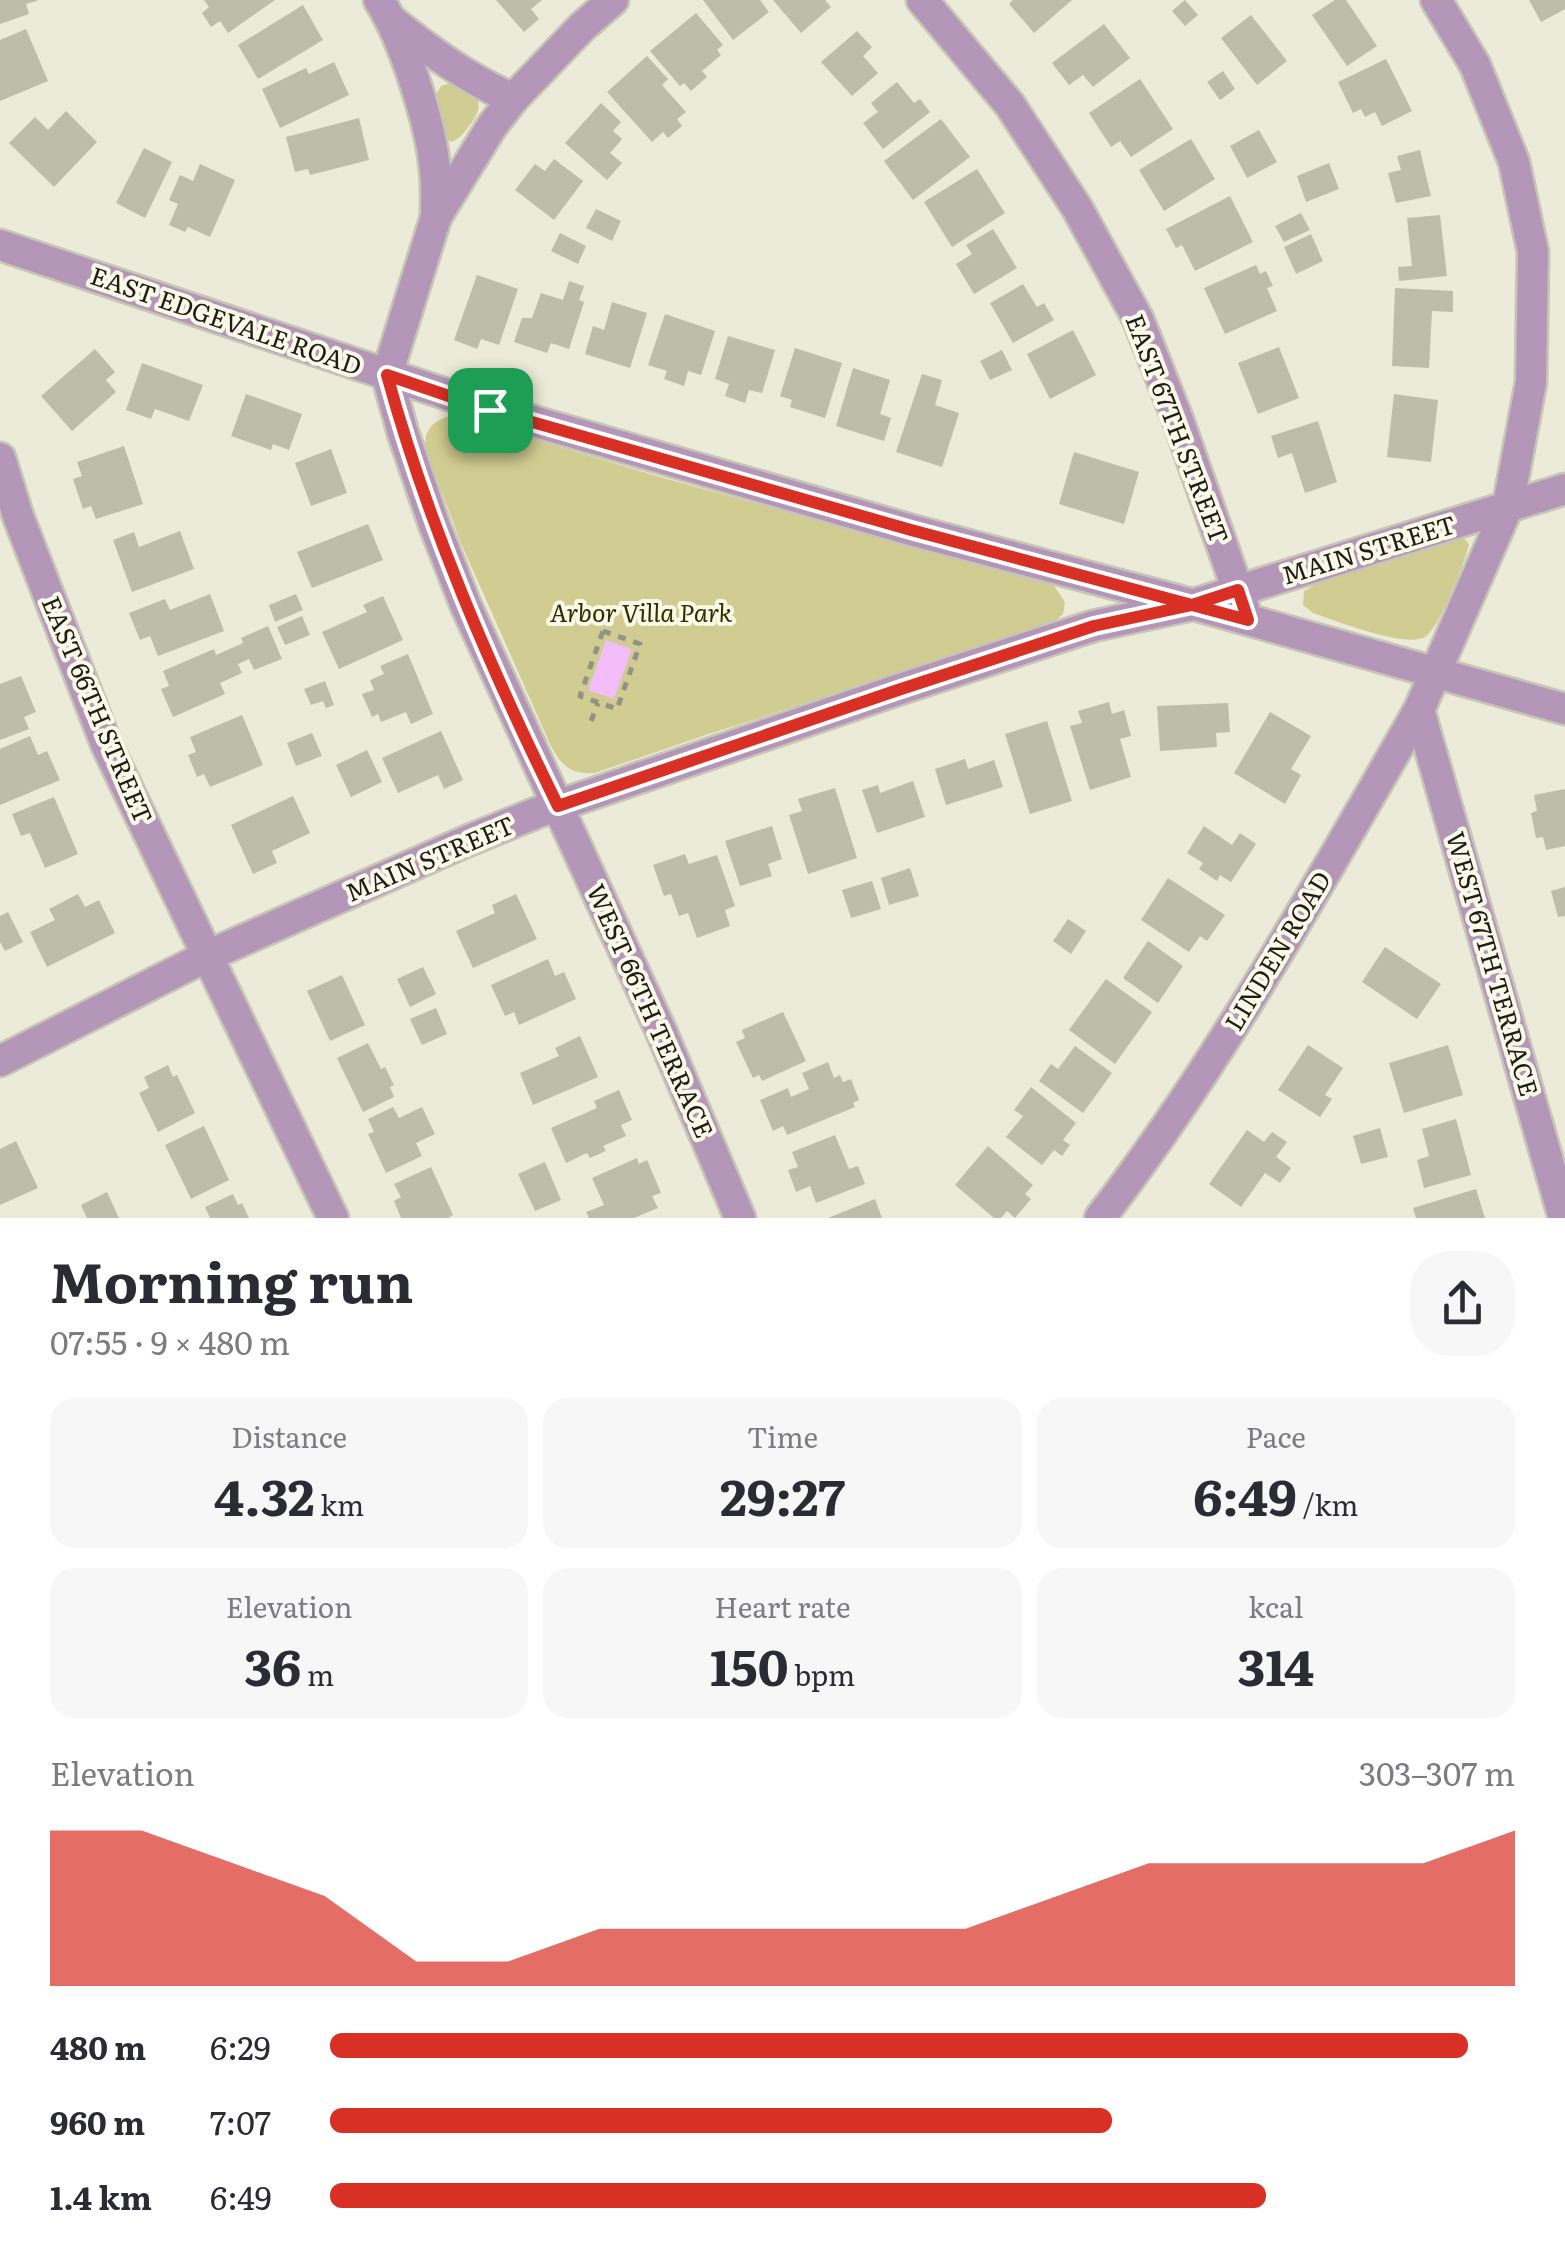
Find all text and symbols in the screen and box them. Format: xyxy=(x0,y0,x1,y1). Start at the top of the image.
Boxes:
street label: EAST EDGEVALE ROAD xyxy=(86,256,367,383)
street label: EAST 67TH STREET xyxy=(1118,308,1239,549)
pin xyxy=(448,368,533,453)
icon: arrive xyxy=(463,383,518,438)
street label: MAIN STREET xyxy=(1277,505,1460,593)
street label: EAST 66TH STREET xyxy=(34,590,163,829)
park label: Arbor Villa Park xyxy=(550,593,733,630)
street label: MAIN STREET xyxy=(339,805,520,910)
street label: WEST 67TH TERRACE xyxy=(1438,827,1549,1100)
street label: LINDEN ROAD xyxy=(1214,863,1339,1037)
street label: WEST 66TH TERRACE xyxy=(579,878,724,1143)
text: Morning run xyxy=(50,1238,413,1320)
button: share xyxy=(1410,1251,1515,1356)
text: 07:55 · 9 × 480 m xyxy=(50,1317,290,1365)
text: Distance xyxy=(231,1415,347,1457)
text: Time xyxy=(747,1415,818,1457)
text: Pace xyxy=(1246,1415,1306,1457)
text: 4.32 xyxy=(214,1457,315,1531)
text: 29:27 xyxy=(720,1457,845,1531)
text: 6:49 xyxy=(1193,1457,1297,1531)
text: km xyxy=(315,1483,364,1525)
text: /km xyxy=(1297,1483,1359,1525)
text: Elevation xyxy=(226,1585,352,1627)
text: Heart rate xyxy=(715,1585,850,1627)
text: kcal xyxy=(1248,1585,1303,1627)
text: 36 xyxy=(244,1627,301,1701)
text: 150 xyxy=(710,1627,789,1701)
text: 314 xyxy=(1237,1627,1314,1701)
text: m xyxy=(301,1653,334,1695)
text: bpm xyxy=(789,1653,855,1695)
text: Elevation xyxy=(50,1748,195,1796)
text: 303–307 m xyxy=(1359,1748,1515,1796)
text: 480 m xyxy=(50,2022,146,2070)
text: 6:29 xyxy=(210,2022,270,2070)
text: 960 m xyxy=(50,2097,145,2145)
text: 7:07 xyxy=(210,2097,271,2145)
text: 1.4 km xyxy=(50,2172,152,2220)
text: 6:49 xyxy=(210,2172,272,2220)

